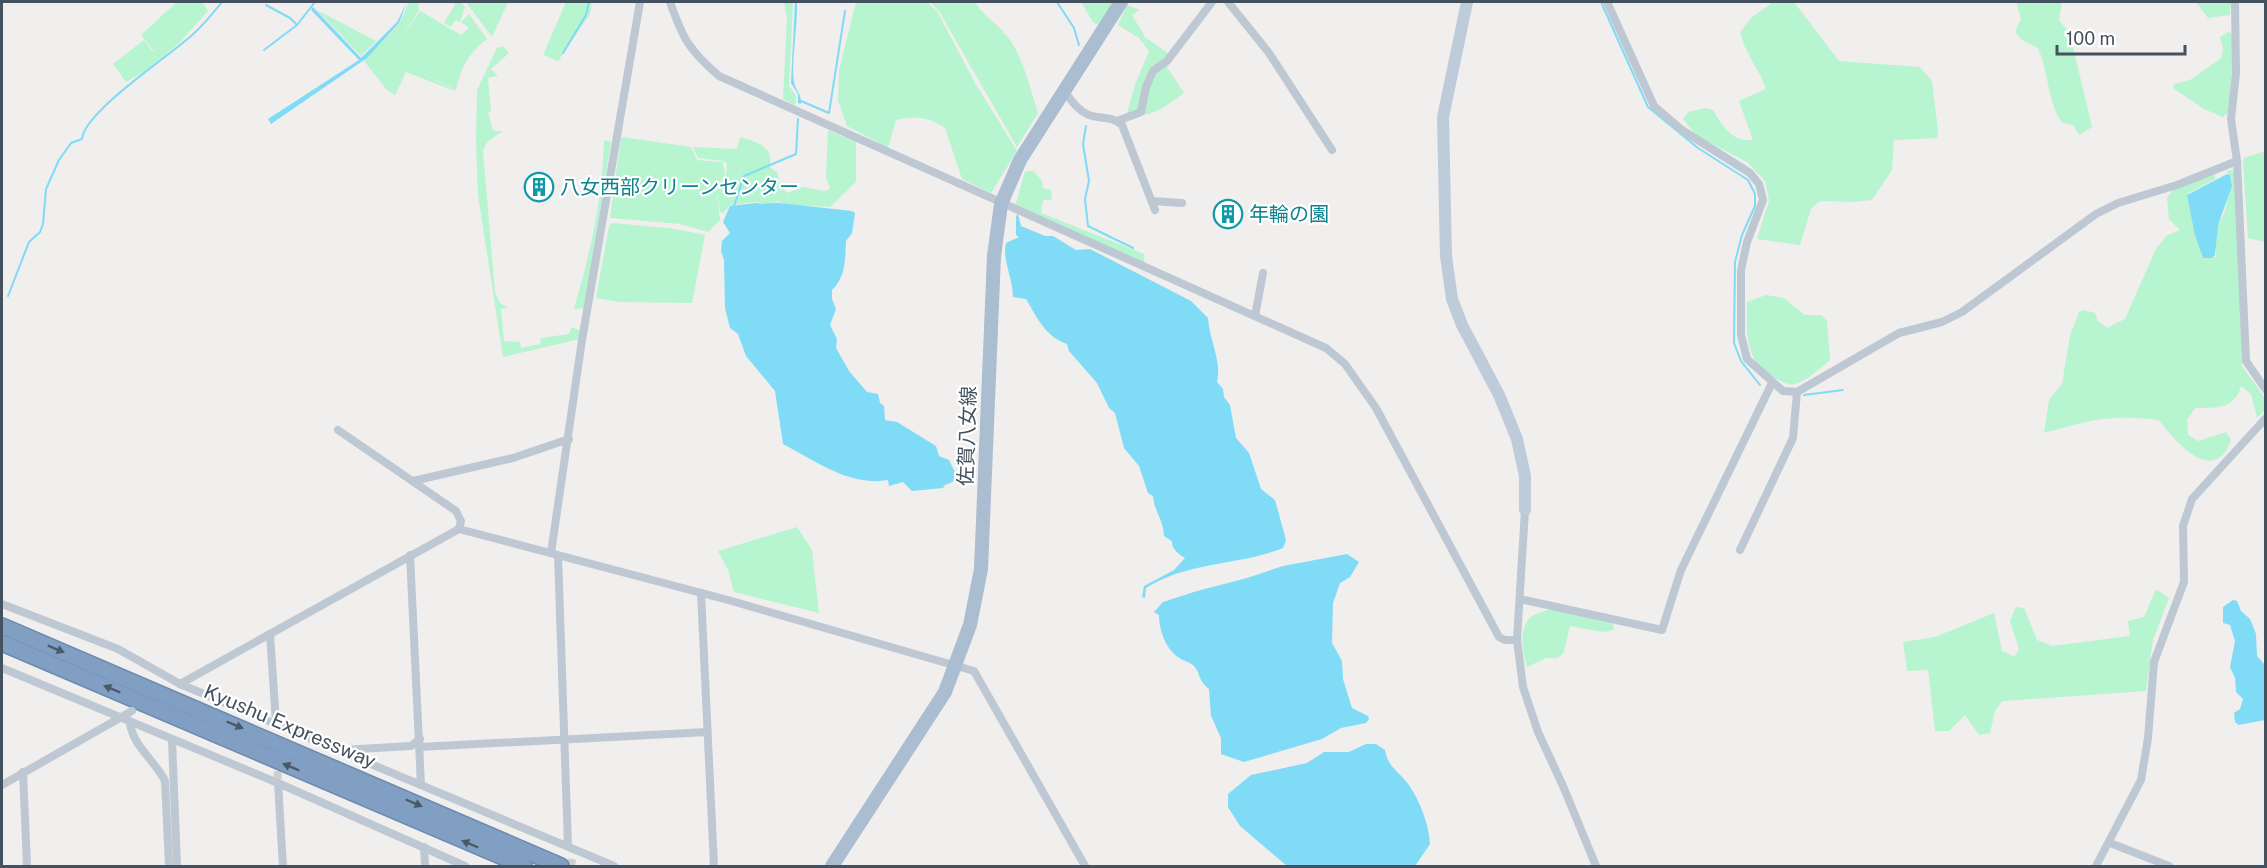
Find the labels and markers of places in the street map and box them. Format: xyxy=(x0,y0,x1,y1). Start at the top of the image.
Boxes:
building icon: 八女西部クリーンセンター xyxy=(523,171,555,203)
place label: 八女西部クリーンセンター xyxy=(560,175,799,199)
building icon: 年輪の園 xyxy=(1212,198,1244,230)
place label: 年輪の園 xyxy=(1249,202,1329,226)

